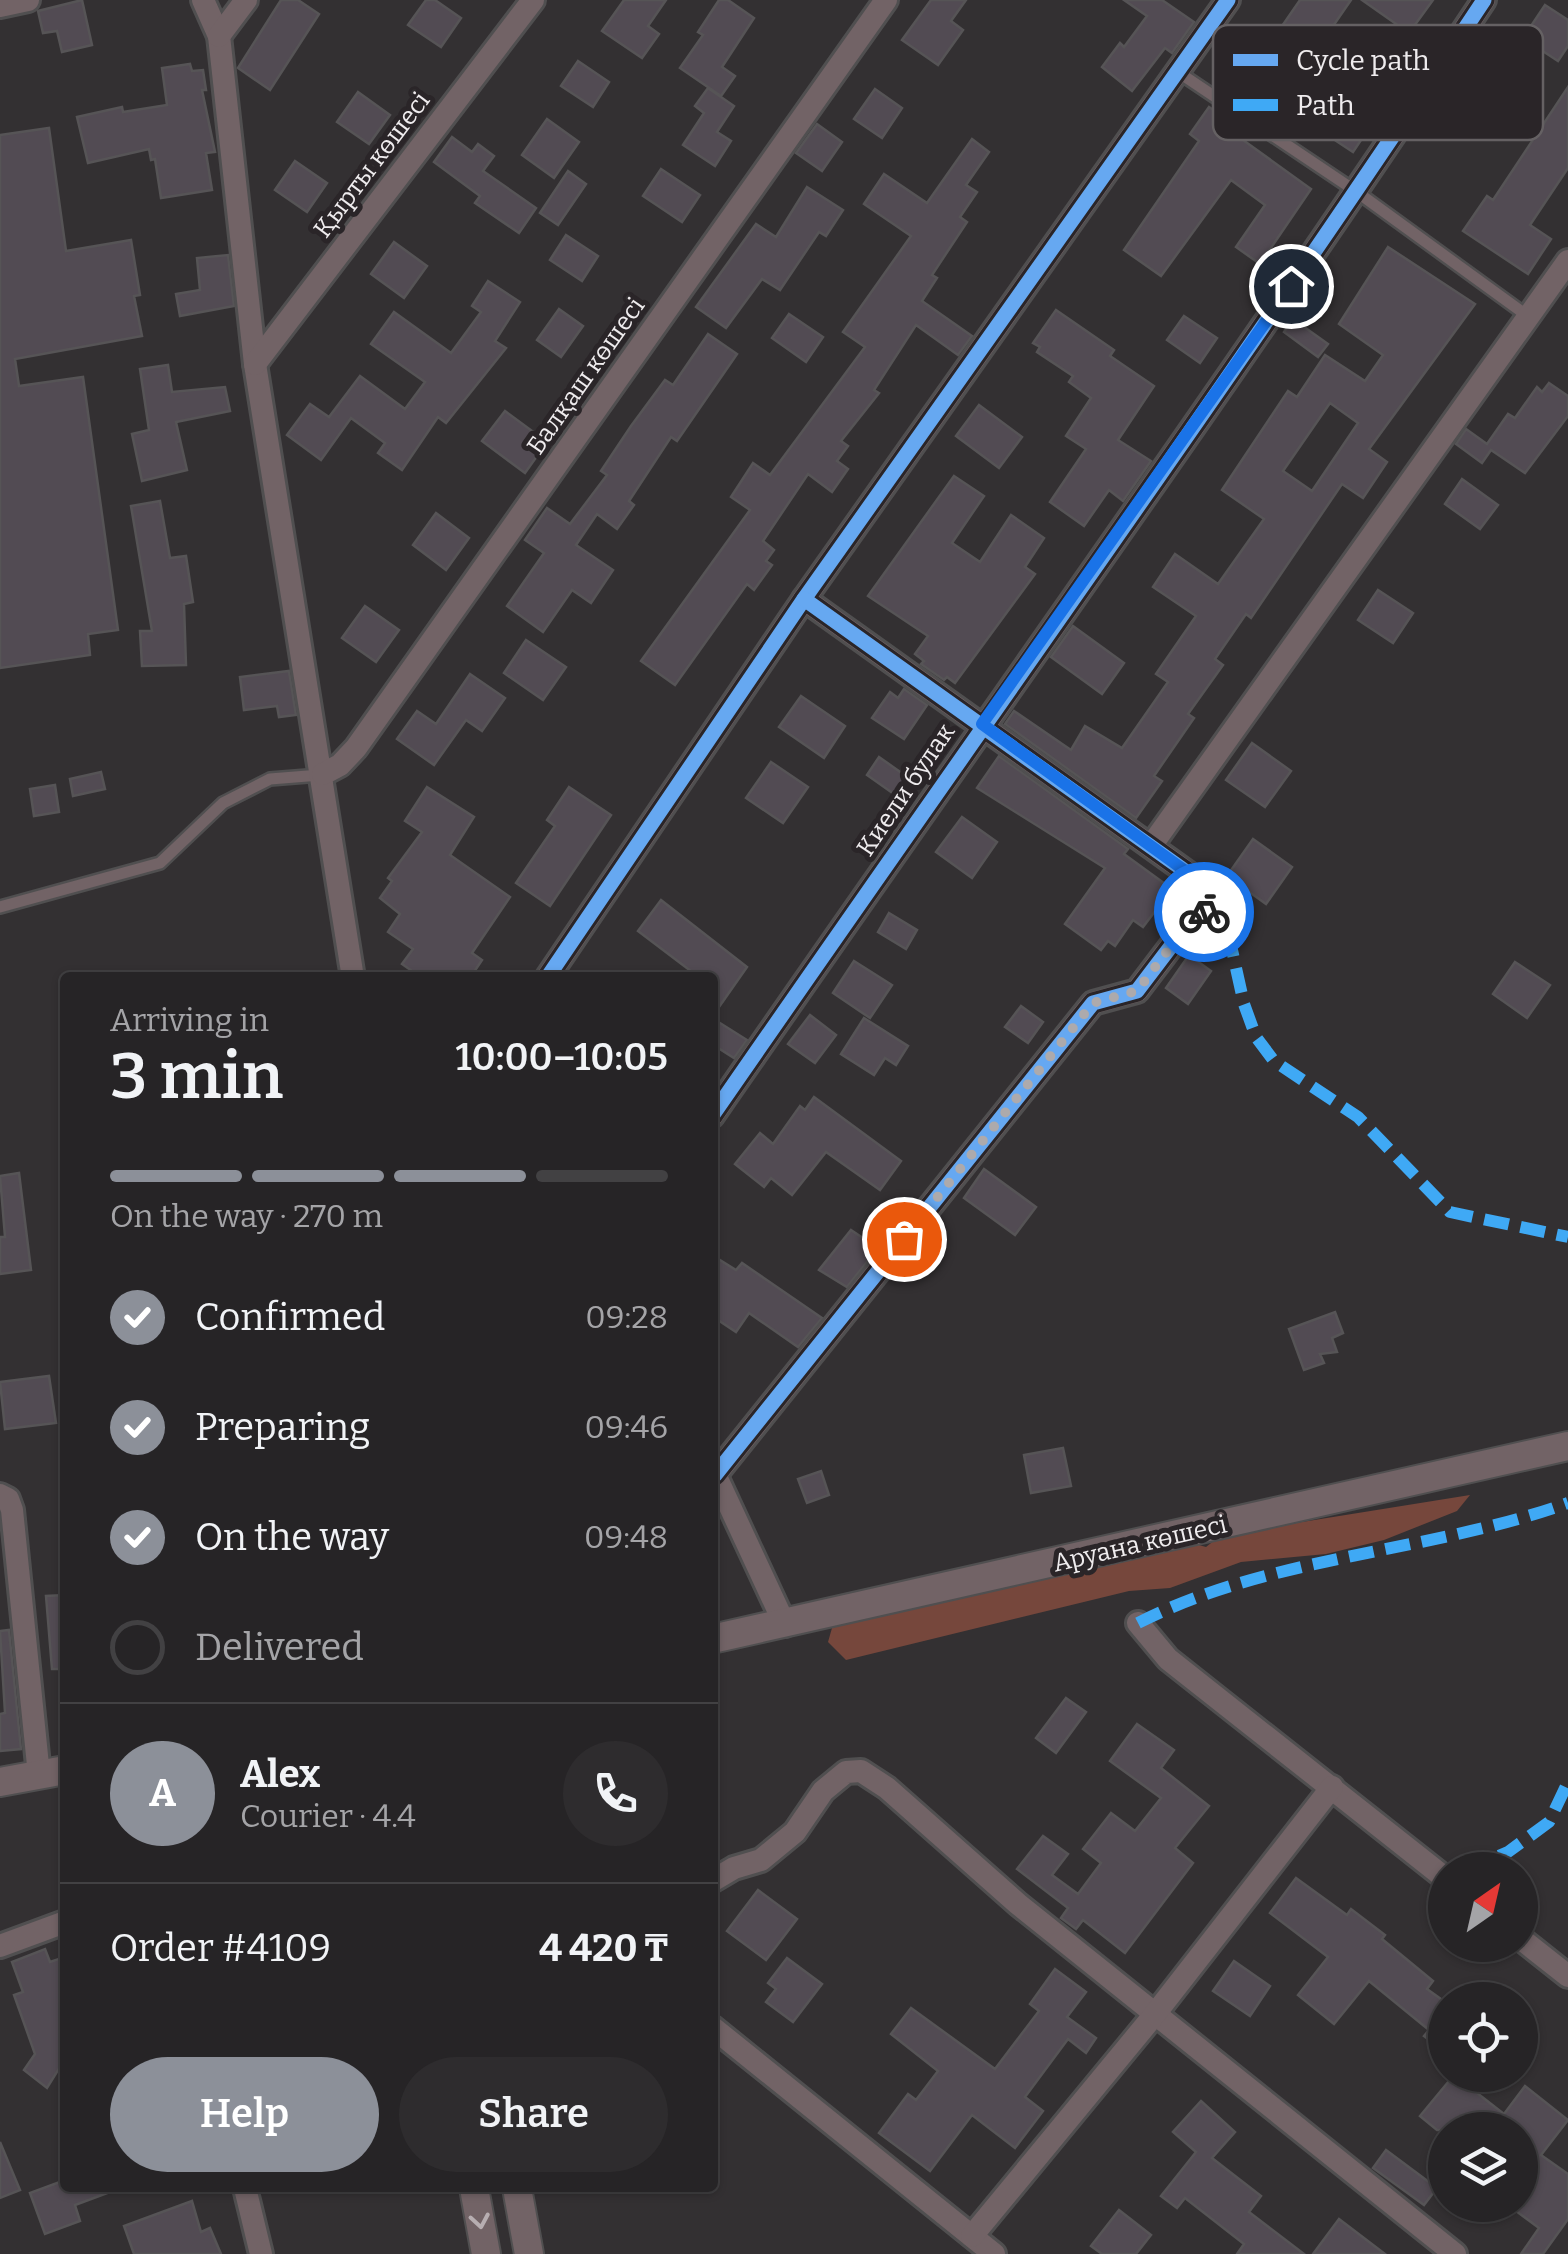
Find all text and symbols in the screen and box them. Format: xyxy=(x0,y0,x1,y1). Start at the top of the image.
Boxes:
legend xyxy=(1213,25,1543,140)
text: Cycle path xyxy=(1296,44,1430,77)
street label: Қырты көшесі xyxy=(308,86,436,244)
text: Path xyxy=(1296,89,1355,122)
pin xyxy=(1249,244,1334,329)
icon: home xyxy=(1264,259,1319,314)
street label: Балқаш көшесі xyxy=(521,292,651,460)
street label: Киели булак xyxy=(851,718,961,862)
courier xyxy=(1154,862,1254,962)
icon: bike xyxy=(1177,885,1232,940)
text: Arriving in xyxy=(110,1001,269,1039)
text: 10:00–10:05 xyxy=(456,1034,668,1080)
text: 3 min xyxy=(110,1037,283,1115)
text: On the way · 270 m xyxy=(110,1197,383,1235)
pin xyxy=(862,1197,947,1282)
icon: bag xyxy=(877,1212,932,1267)
icon: check xyxy=(110,1290,165,1345)
text: Confirmed xyxy=(195,1294,385,1340)
text: 09:28 xyxy=(585,1298,668,1336)
icon: check xyxy=(110,1400,165,1455)
text: Preparing xyxy=(195,1404,370,1450)
text: 09:46 xyxy=(585,1408,668,1446)
street label: Аруана көшесі xyxy=(1050,1509,1230,1579)
icon: check xyxy=(110,1510,165,1565)
text: On the way xyxy=(195,1514,389,1560)
text: 09:48 xyxy=(584,1518,668,1556)
text: Delivered xyxy=(195,1624,364,1670)
button: phone xyxy=(563,1741,668,1846)
text: Alex xyxy=(240,1751,320,1797)
text: A xyxy=(149,1770,176,1816)
text: Courier · 4.4 xyxy=(240,1797,416,1835)
north arrow xyxy=(1428,1852,1538,1962)
map controls xyxy=(1428,1852,1538,2222)
text: Order #4109 xyxy=(110,1925,331,1971)
text: 4 420 ₸ xyxy=(539,1925,668,1971)
button: locate xyxy=(1428,1982,1538,2092)
button: Help xyxy=(110,2057,379,2172)
button: Share xyxy=(399,2057,668,2172)
button: layers xyxy=(1428,2112,1538,2222)
one-way arrow xyxy=(469,2213,490,2229)

